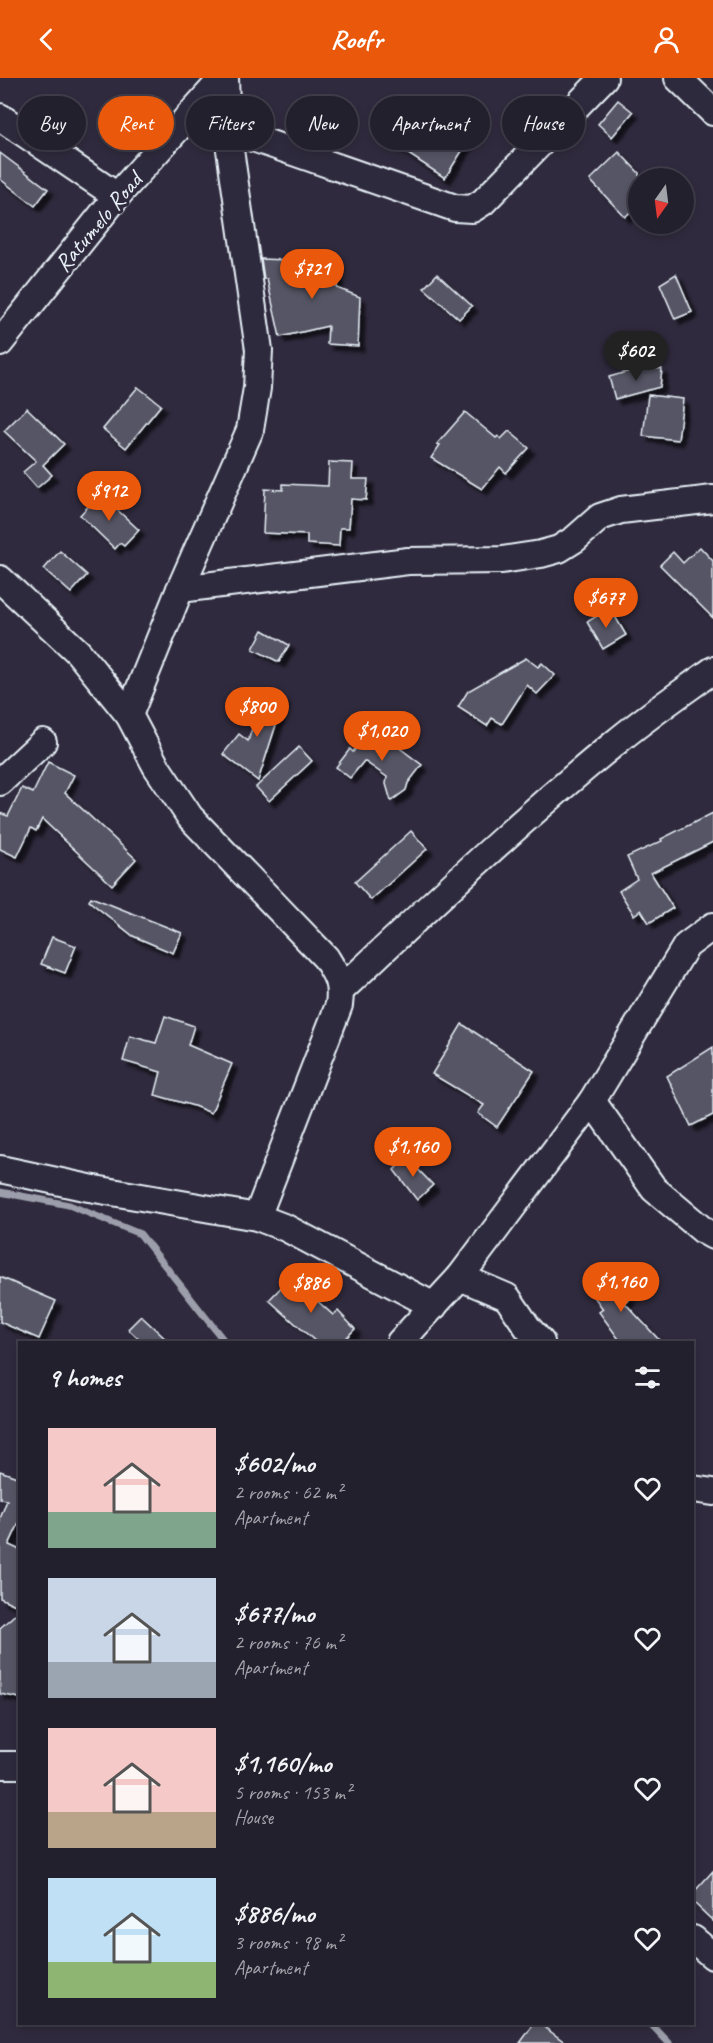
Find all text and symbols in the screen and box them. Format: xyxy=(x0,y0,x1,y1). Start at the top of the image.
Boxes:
text: Roofr xyxy=(331,22,382,56)
icon: back xyxy=(30,23,63,56)
icon: person xyxy=(650,23,683,56)
chip: Buy xyxy=(18,96,86,150)
chip: Rent xyxy=(98,96,174,150)
chip: Filters xyxy=(186,96,274,150)
chip: New xyxy=(286,96,358,150)
chip: Apartment xyxy=(370,96,490,150)
chip: House xyxy=(502,96,585,150)
street label: Ratumelo Road xyxy=(48,163,151,278)
north arrow xyxy=(628,168,694,234)
map controls xyxy=(628,168,694,234)
pin: $721 xyxy=(276,249,348,300)
text: $721 xyxy=(294,256,330,281)
pin: $602 xyxy=(600,331,672,382)
text: $602 xyxy=(618,338,654,363)
pin: $912 xyxy=(73,471,145,522)
text: $912 xyxy=(91,478,127,503)
pin: $677 xyxy=(570,578,642,629)
text: $677 xyxy=(588,585,624,610)
pin: $800 xyxy=(221,687,293,738)
text: $800 xyxy=(239,694,275,719)
pin: $1,020 xyxy=(333,711,431,762)
text: $1,020 xyxy=(358,718,406,743)
pin: $1,160 xyxy=(364,1127,462,1178)
text: $1,160 xyxy=(388,1134,438,1159)
pin: $1,160 xyxy=(572,1262,670,1313)
pin: $886 xyxy=(275,1263,347,1314)
text: $1,160 xyxy=(596,1269,646,1294)
text: $886 xyxy=(293,1270,329,1295)
text: 9 homes xyxy=(48,1361,121,1394)
icon: filters xyxy=(631,1361,664,1394)
text: $602/mo xyxy=(234,1447,315,1480)
icon: home xyxy=(96,1452,168,1524)
icon: heart xyxy=(631,1472,664,1505)
text: 2 rooms · 62 m² xyxy=(234,1480,342,1505)
text: Apartment xyxy=(234,1505,307,1530)
text: $677/mo xyxy=(234,1597,314,1630)
icon: home xyxy=(96,1602,168,1674)
icon: heart xyxy=(631,1622,664,1655)
text: 2 rooms · 76 m² xyxy=(234,1630,342,1655)
text: Apartment xyxy=(234,1655,307,1680)
text: $1,160/mo xyxy=(234,1747,332,1780)
icon: home xyxy=(96,1752,168,1824)
icon: heart xyxy=(631,1772,664,1805)
text: 5 rooms · 153 m² xyxy=(234,1780,351,1805)
text: House xyxy=(234,1805,273,1830)
text: $886/mo xyxy=(234,1897,315,1930)
icon: home xyxy=(96,1902,168,1974)
icon: heart xyxy=(631,1922,664,1955)
text: 3 rooms · 98 m² xyxy=(234,1930,342,1955)
text: Apartment xyxy=(234,1955,307,1980)

